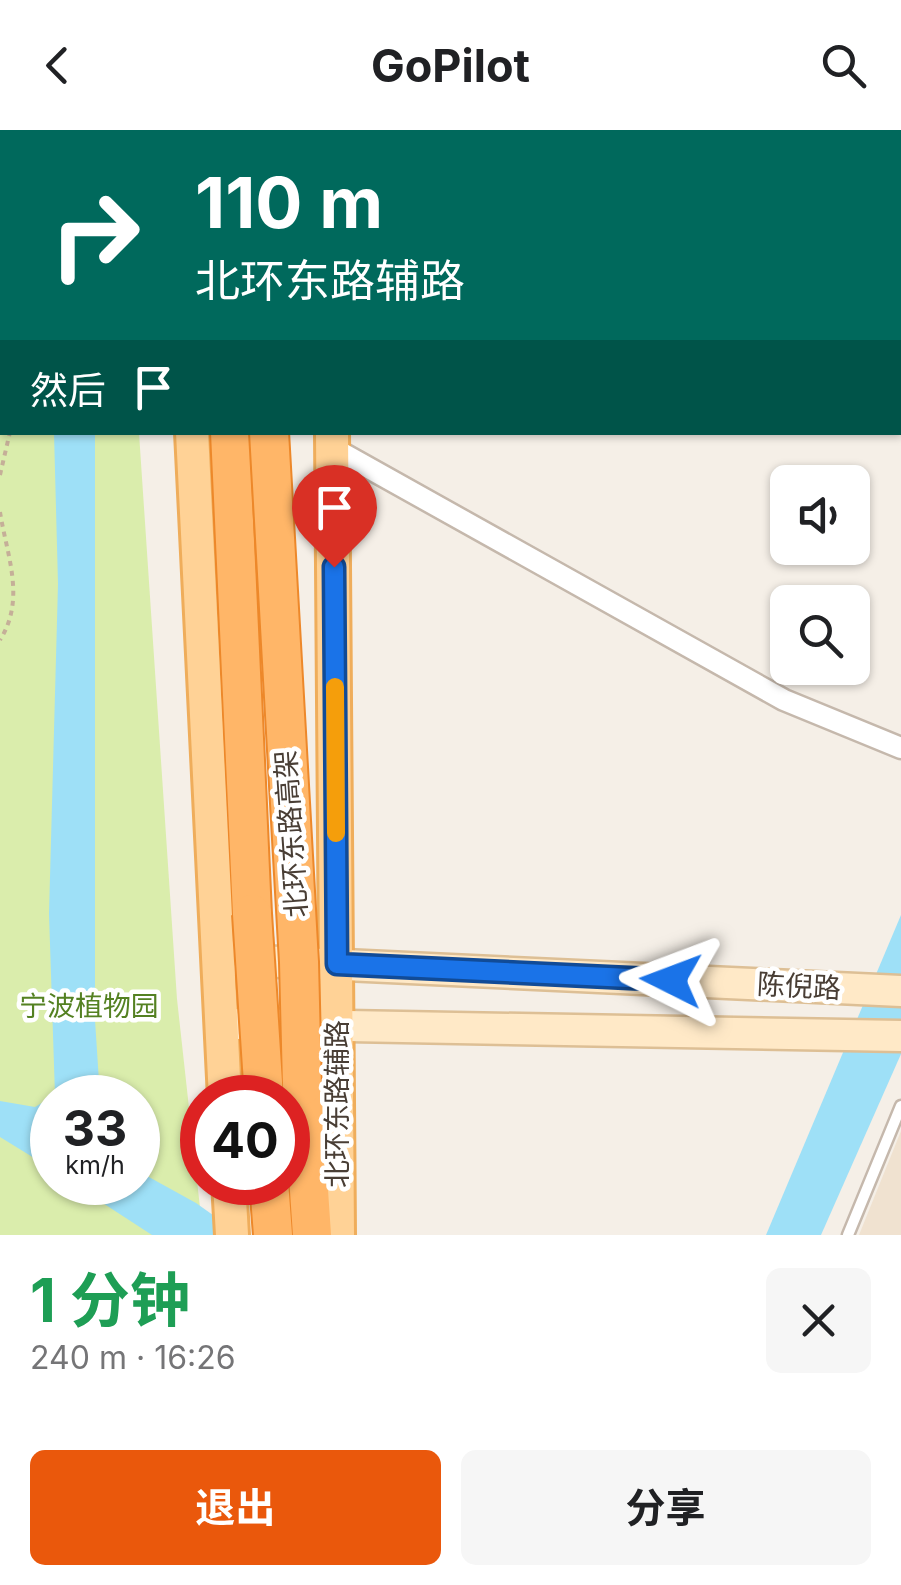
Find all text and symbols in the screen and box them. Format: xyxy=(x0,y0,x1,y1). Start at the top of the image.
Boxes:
icon: back xyxy=(30,38,85,93)
text: GoPilot xyxy=(371,38,530,93)
icon: search xyxy=(816,38,871,93)
text: 110 m xyxy=(195,160,383,245)
icon: right xyxy=(30,170,160,300)
text: 北环东路辅路 xyxy=(195,253,465,308)
icon: arrive xyxy=(126,360,181,415)
text: 然后 xyxy=(30,367,106,413)
pin xyxy=(292,465,377,568)
map controls xyxy=(770,465,870,685)
button: sound xyxy=(770,465,870,565)
icon: arrive xyxy=(307,480,362,535)
button: search xyxy=(770,585,870,685)
street label: 北环东路高架 xyxy=(268,749,314,919)
position arrow xyxy=(619,928,723,1032)
street label: 陈倪路 xyxy=(756,967,842,1005)
park label: 宁波植物园 xyxy=(19,989,159,1023)
street label: 北环东路辅路 xyxy=(320,1020,354,1188)
speed limit sign: 40 xyxy=(180,1075,310,1205)
text: 33 xyxy=(63,1098,127,1158)
text: km/h xyxy=(65,1150,125,1180)
text: 1 分钟 xyxy=(30,1264,190,1336)
button: close xyxy=(766,1268,871,1373)
text: 240 m · 16:26 xyxy=(30,1338,236,1377)
button: 退出 xyxy=(30,1450,441,1565)
button: 分享 xyxy=(461,1450,871,1565)

